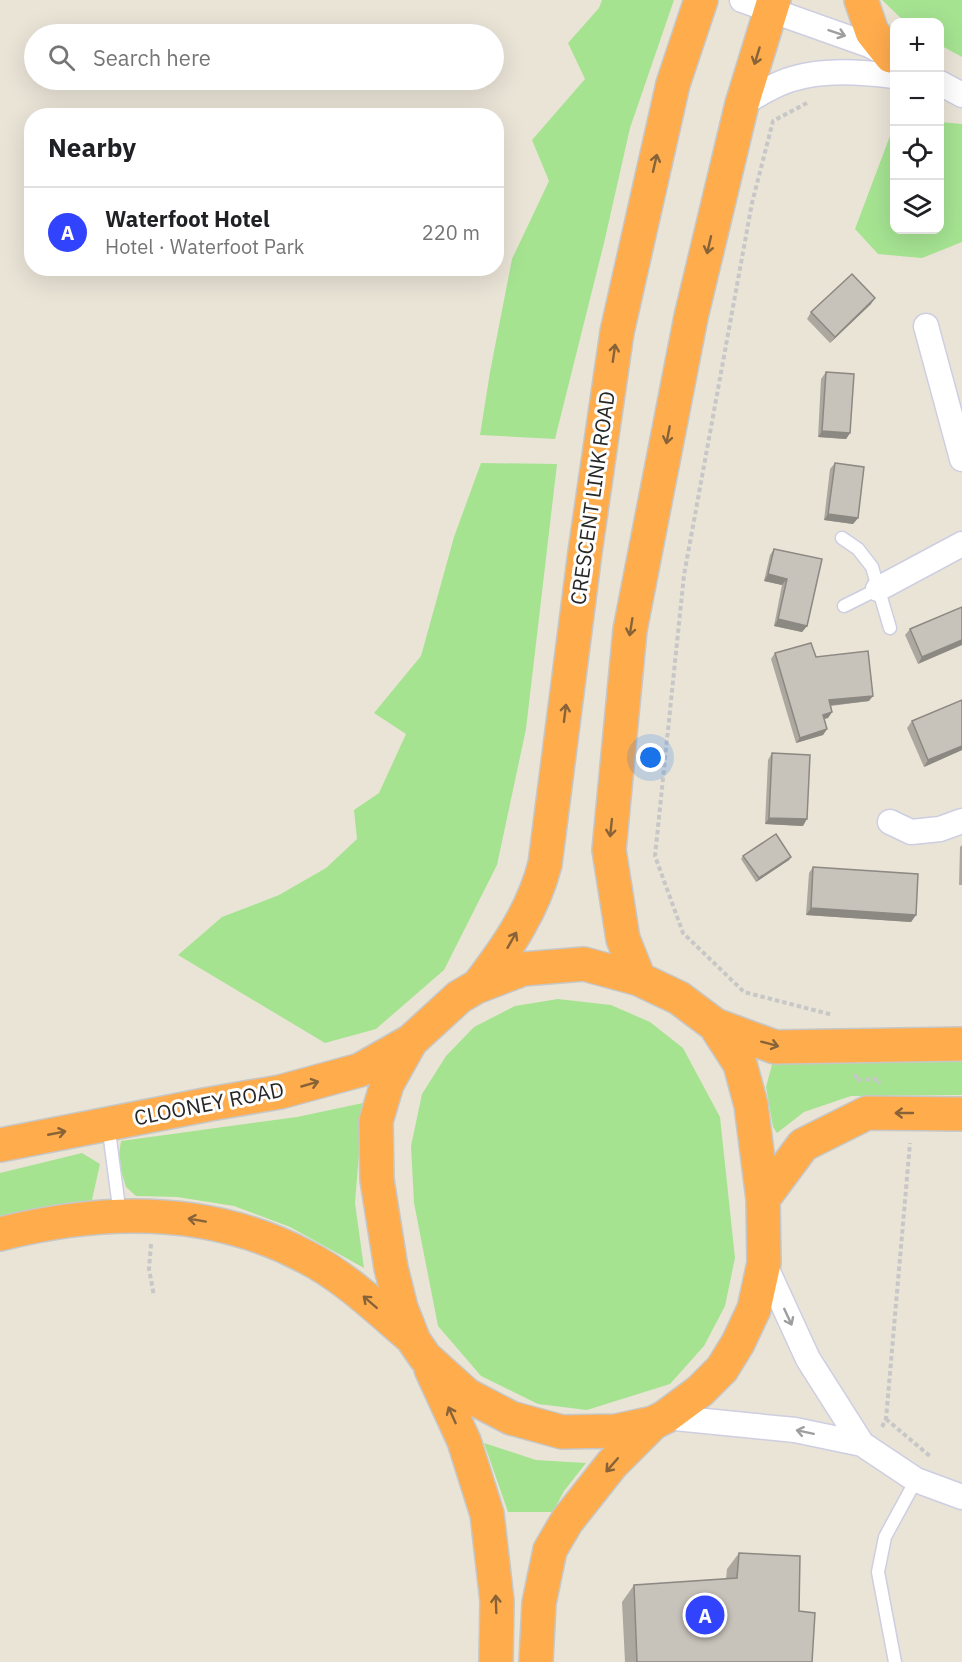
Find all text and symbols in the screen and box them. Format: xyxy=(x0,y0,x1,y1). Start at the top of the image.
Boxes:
map controls xyxy=(890,18,944,234)
button: + xyxy=(890,18,944,72)
search box xyxy=(24,24,504,90)
one-way arrow xyxy=(827,29,846,40)
icon: search xyxy=(45,41,78,74)
text: Search here xyxy=(93,43,211,72)
one-way arrow xyxy=(751,46,762,65)
button: − xyxy=(890,72,944,126)
button: locate xyxy=(890,126,944,180)
text: Nearby xyxy=(48,130,136,164)
one-way arrow xyxy=(650,154,661,173)
button: layers xyxy=(890,180,944,234)
text: Waterfoot Hotel xyxy=(105,204,270,233)
text: A xyxy=(61,219,74,246)
text: 220 m xyxy=(422,219,480,246)
text: Hotel · Waterfoot Park xyxy=(105,233,304,260)
one-way arrow xyxy=(702,235,714,254)
one-way arrow xyxy=(608,344,619,364)
street label: CRESCENT LINK ROAD xyxy=(563,389,621,606)
one-way arrow xyxy=(662,425,673,445)
one-way arrow xyxy=(626,617,637,636)
one-way arrow xyxy=(560,704,571,723)
your location xyxy=(636,743,665,772)
one-way arrow xyxy=(605,817,616,837)
one-way arrow xyxy=(506,932,518,949)
one-way arrow xyxy=(760,1039,779,1050)
street label: CLOONEY ROAD xyxy=(131,1075,286,1131)
one-way arrow xyxy=(300,1078,319,1089)
one-way arrow xyxy=(894,1108,914,1119)
one-way arrow xyxy=(47,1127,67,1138)
one-way arrow xyxy=(187,1214,207,1225)
one-way arrow xyxy=(363,1295,378,1309)
one-way arrow xyxy=(783,1307,795,1325)
one-way arrow xyxy=(446,1407,457,1425)
one-way arrow xyxy=(795,1426,815,1437)
one-way arrow xyxy=(605,1457,619,1472)
pin: A xyxy=(686,1592,724,1638)
one-way arrow xyxy=(491,1594,502,1614)

